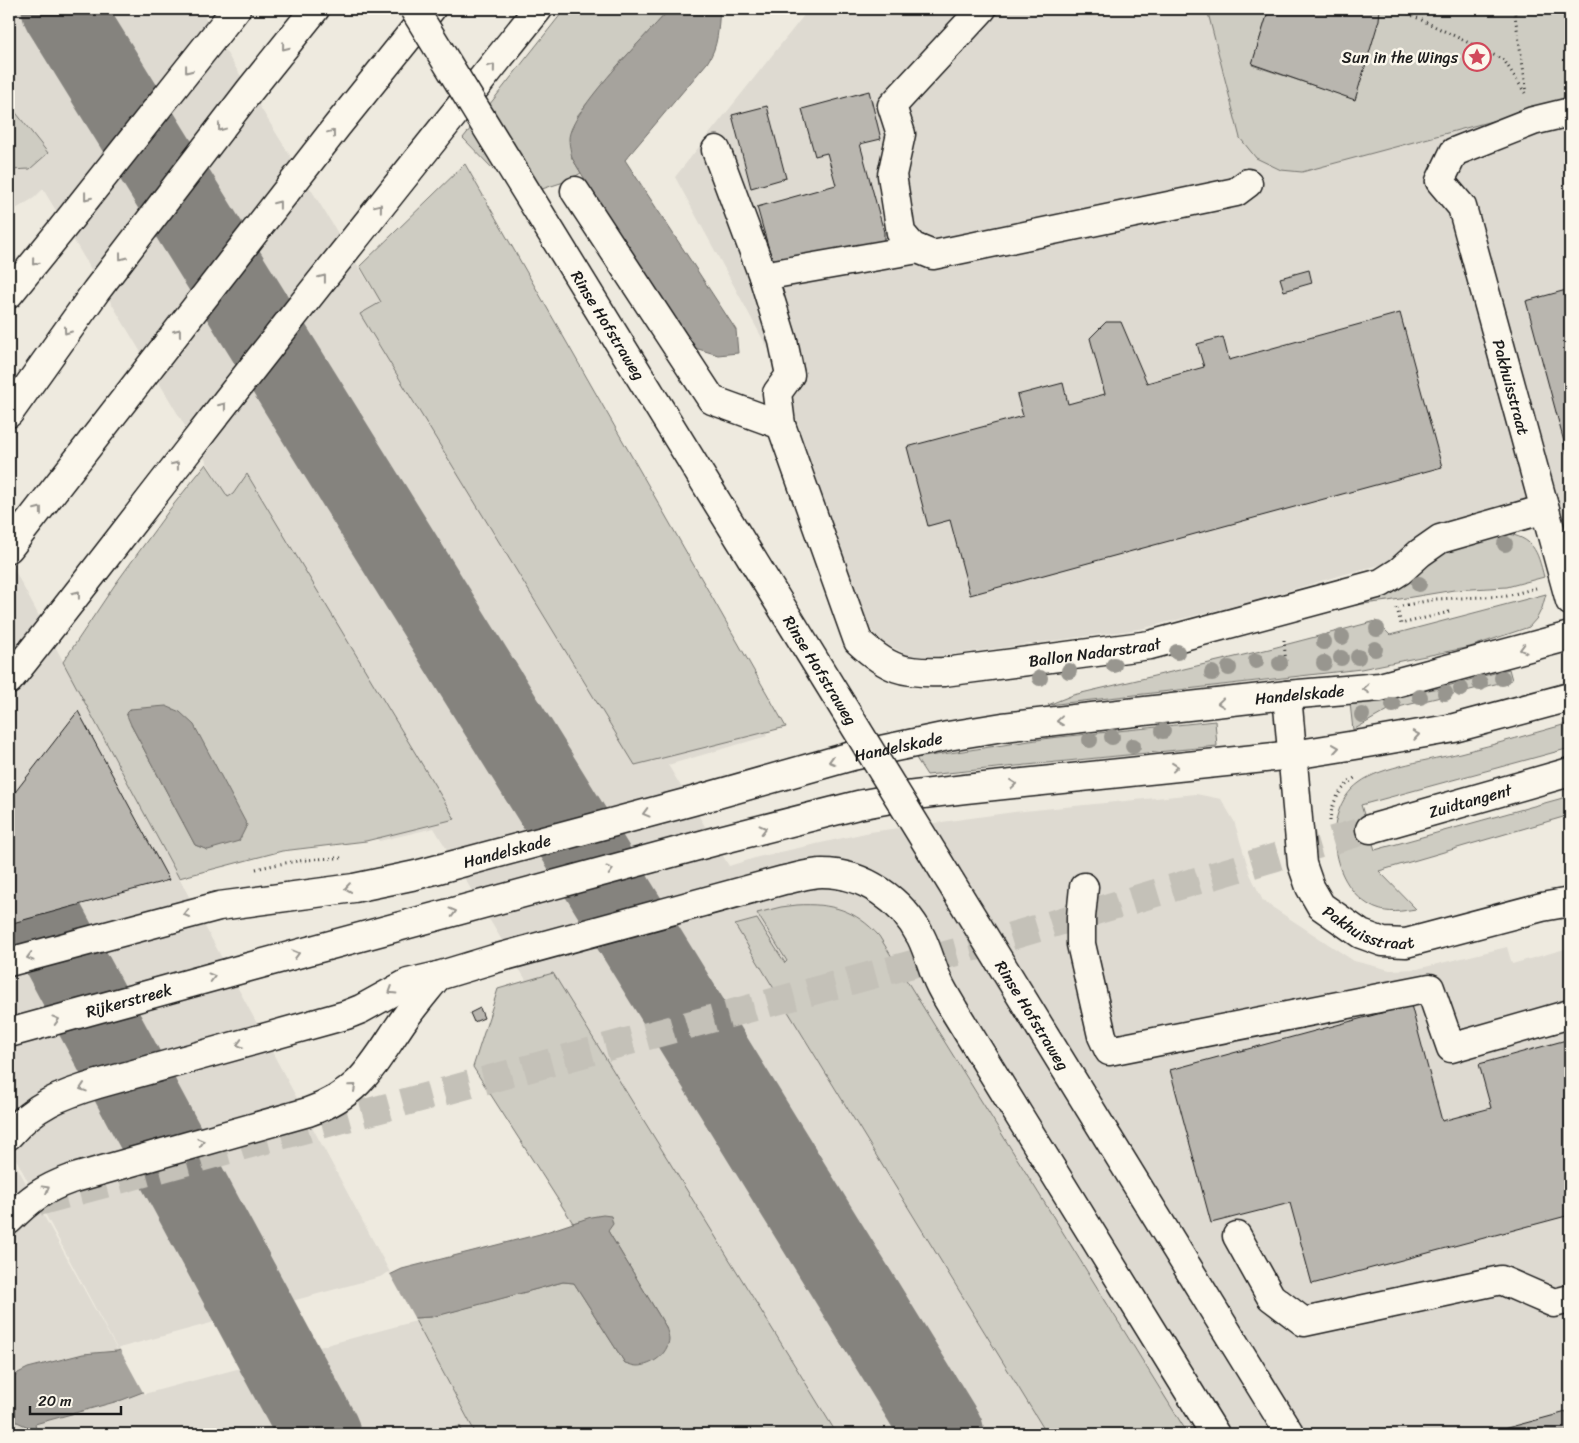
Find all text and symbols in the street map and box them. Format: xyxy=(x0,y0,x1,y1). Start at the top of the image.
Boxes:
one-way arrow xyxy=(282,41,290,50)
place icon: Sun in the Wings xyxy=(1462,42,1492,72)
place label: Sun in the Wings xyxy=(1342,43,1459,72)
one-way arrow xyxy=(185,64,193,73)
one-way arrow xyxy=(486,64,494,73)
one-way arrow xyxy=(218,122,226,131)
one-way arrow xyxy=(327,130,335,139)
one-way arrow xyxy=(84,191,92,200)
one-way arrow xyxy=(272,201,280,210)
one-way arrow xyxy=(374,204,383,213)
one-way arrow xyxy=(119,251,127,260)
one-way arrow xyxy=(32,256,41,265)
street label: Rinse Hofstraweg xyxy=(563,264,653,386)
one-way arrow xyxy=(318,275,326,284)
one-way arrow xyxy=(64,325,73,335)
one-way arrow xyxy=(172,328,181,338)
street label: Pakhuisstraat xyxy=(1484,336,1538,438)
one-way arrow xyxy=(217,402,226,411)
one-way arrow xyxy=(171,462,179,471)
one-way arrow xyxy=(33,507,41,516)
one-way arrow xyxy=(72,591,80,600)
street label: Rinse Hofstraweg xyxy=(775,609,866,731)
street label: Ballon Nadarstraat xyxy=(1027,628,1165,675)
one-way arrow xyxy=(1519,643,1528,654)
street label: Handelskade xyxy=(1253,676,1346,713)
one-way arrow xyxy=(1361,683,1369,694)
one-way arrow xyxy=(1217,697,1225,708)
one-way arrow xyxy=(1056,715,1064,726)
street label: Handelskade xyxy=(851,723,945,770)
one-way arrow xyxy=(1412,731,1421,741)
one-way arrow xyxy=(1332,744,1340,754)
one-way arrow xyxy=(828,756,836,766)
one-way arrow xyxy=(1171,762,1179,773)
street label: Zuidtangent xyxy=(1425,775,1516,826)
one-way arrow xyxy=(1009,779,1017,790)
one-way arrow xyxy=(642,808,651,818)
one-way arrow xyxy=(759,824,768,835)
street label: Handelskade xyxy=(460,825,554,876)
one-way arrow xyxy=(606,865,615,876)
one-way arrow xyxy=(344,883,353,893)
street label: Pakhuisstraat xyxy=(1317,897,1417,958)
one-way arrow xyxy=(183,908,191,919)
one-way arrow xyxy=(449,908,457,918)
one-way arrow xyxy=(292,950,300,960)
one-way arrow xyxy=(27,951,35,961)
street label: Rinse Hofstraweg xyxy=(987,954,1078,1076)
one-way arrow xyxy=(208,972,217,983)
street label: Rijkerstreek xyxy=(82,974,175,1026)
one-way arrow xyxy=(389,985,398,995)
one-way arrow xyxy=(51,1015,60,1026)
one-way arrow xyxy=(236,1039,244,1049)
one-way arrow xyxy=(80,1083,88,1093)
one-way arrow xyxy=(348,1084,357,1093)
one-way arrow xyxy=(197,1137,205,1147)
one-way arrow xyxy=(41,1186,50,1196)
scale bar xyxy=(30,1383,121,1415)
text: 20 m xyxy=(38,1388,72,1414)

